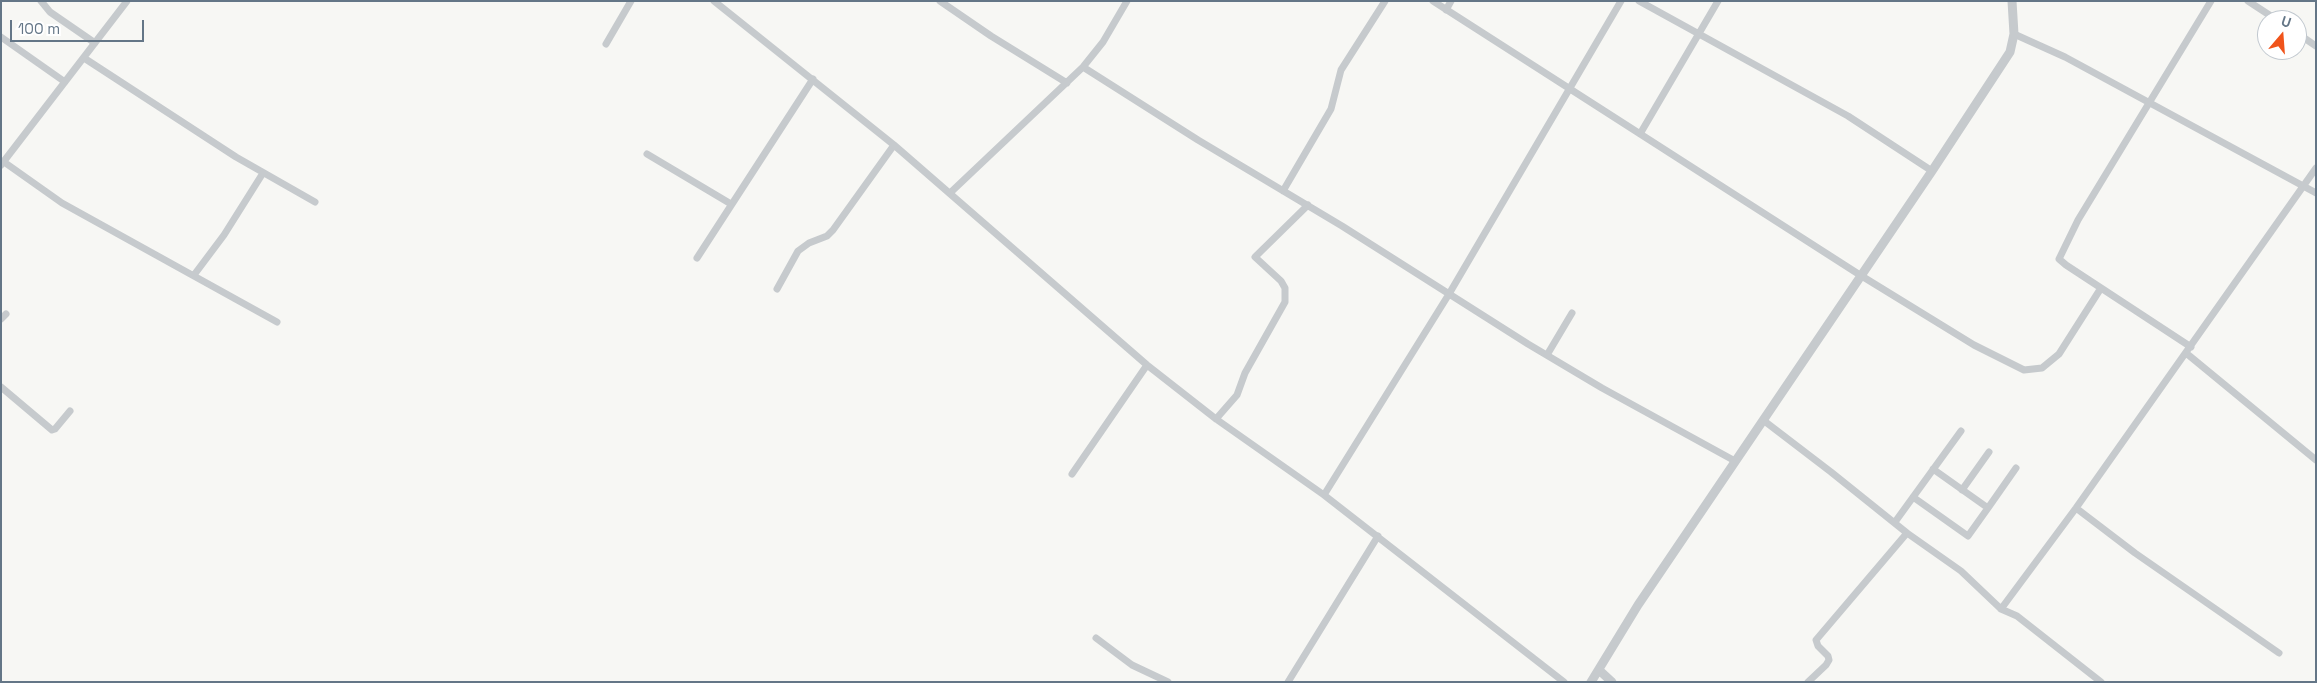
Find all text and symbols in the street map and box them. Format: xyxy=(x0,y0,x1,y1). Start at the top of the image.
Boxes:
scale bar xyxy=(12,10,146,42)
north arrow xyxy=(2257,10,2307,60)
text: U xyxy=(2279,12,2294,32)
text: 100 m xyxy=(18,19,60,38)

